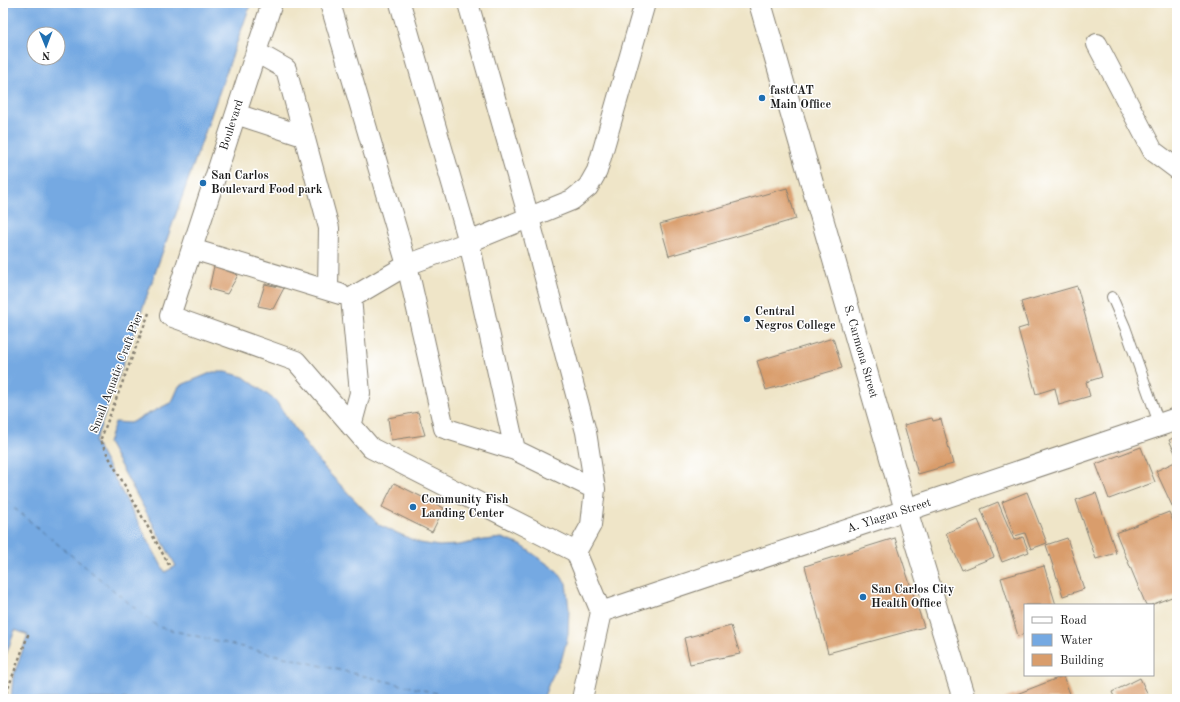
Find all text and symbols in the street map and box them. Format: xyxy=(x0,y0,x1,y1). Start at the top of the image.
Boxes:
north arrow xyxy=(26,26,66,66)
text: N xyxy=(41,49,50,60)
place label: fastCAT Main Office xyxy=(770,85,831,111)
marker: fastCAT Main Office xyxy=(757,93,767,103)
street label: Boulevard xyxy=(218,98,246,152)
place label: San Carlos Boulevard Food park xyxy=(211,170,323,196)
marker: San Carlos Boulevard Food park xyxy=(198,178,208,188)
street label: S. Carmona Street xyxy=(841,304,880,400)
place label: Central Negros College xyxy=(755,306,836,332)
street label: Small Aquatic Craft Pier xyxy=(88,311,146,435)
marker: Central Negros College xyxy=(742,314,752,324)
place label: Community Fish Landing Center xyxy=(421,494,509,520)
street label: A. Ylagan Street xyxy=(845,497,933,535)
marker: Community Fish Landing Center xyxy=(408,502,418,512)
place label: San Carlos City Health Office xyxy=(871,584,954,610)
marker: San Carlos City Health Office xyxy=(858,592,868,602)
legend xyxy=(1024,604,1154,676)
text: Road xyxy=(1060,615,1087,627)
text: Water xyxy=(1060,635,1093,647)
text: Building xyxy=(1060,655,1104,667)

